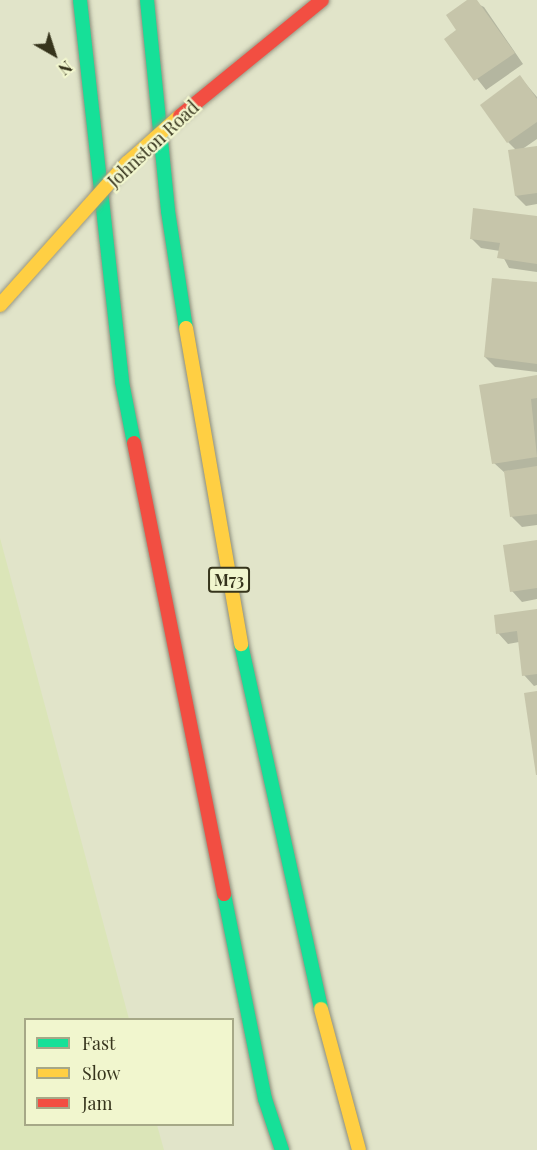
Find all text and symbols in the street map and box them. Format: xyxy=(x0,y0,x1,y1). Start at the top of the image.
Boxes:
north arrow xyxy=(24,24,84,84)
text: N xyxy=(55,57,77,80)
street label: Johnston Road xyxy=(103,96,203,192)
road number: M73 xyxy=(208,567,250,593)
legend xyxy=(24,1018,234,1126)
text: Fast xyxy=(82,1031,115,1055)
text: Slow xyxy=(82,1061,120,1085)
text: Jam xyxy=(82,1091,112,1115)

